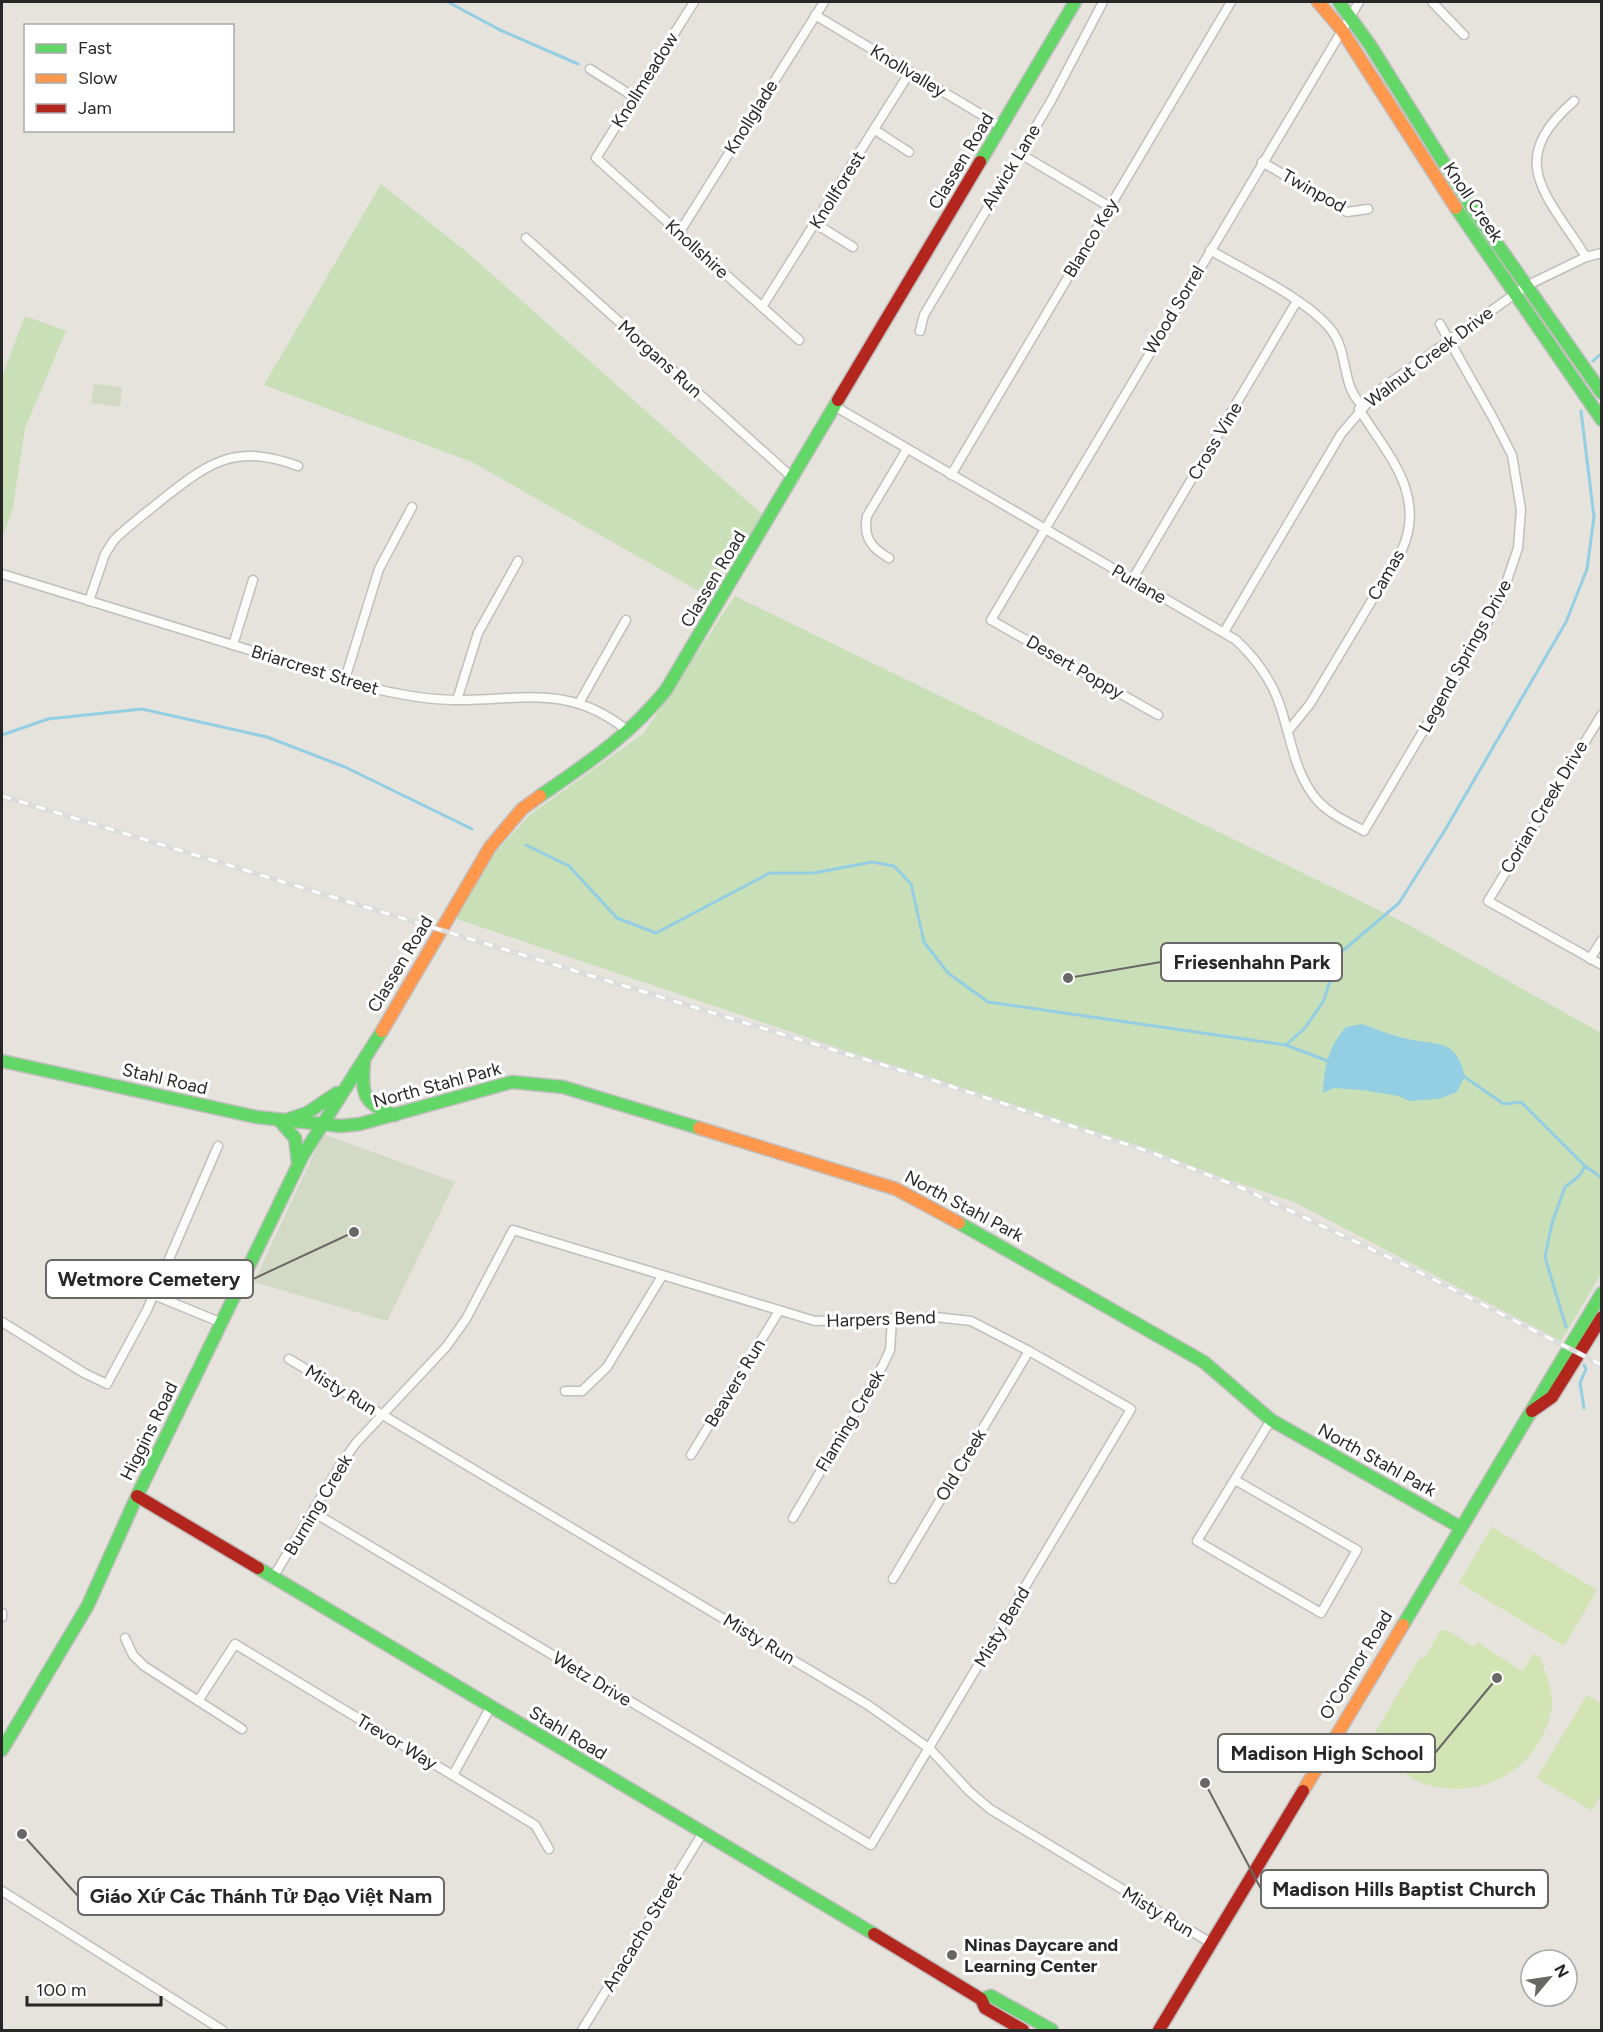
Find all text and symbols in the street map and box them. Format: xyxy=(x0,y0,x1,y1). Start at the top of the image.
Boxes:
legend xyxy=(24,24,234,132)
street label: Knollmeadow xyxy=(607,28,683,132)
text: Fast xyxy=(78,37,112,59)
street label: Knollvalley xyxy=(866,40,950,103)
text: Slow xyxy=(78,67,117,89)
street label: Knollglade xyxy=(720,76,783,158)
text: Jam xyxy=(78,97,112,119)
street label: Classen Road xyxy=(924,109,998,213)
street label: Alwick Lane xyxy=(977,120,1045,214)
street label: Knollforest xyxy=(804,147,870,233)
street label: Knoll Creek xyxy=(1438,158,1508,246)
street label: Twinpod xyxy=(1278,164,1350,218)
street label: Blanco Key xyxy=(1059,194,1124,282)
street label: Knollshire xyxy=(661,215,733,283)
street label: Wood Sorrel xyxy=(1139,262,1209,358)
street label: Walnut Creek Drive xyxy=(1361,302,1497,412)
street label: Morgans Run xyxy=(613,315,707,403)
street label: Cross Vine xyxy=(1183,398,1247,484)
street label: Classen Road xyxy=(676,527,750,631)
street label: Camas xyxy=(1363,546,1409,604)
street label: Purlane xyxy=(1108,560,1170,608)
street label: Legend Springs Drive xyxy=(1414,575,1516,736)
street label: Desert Poppy xyxy=(1022,630,1128,704)
street label: Briarcrest Street xyxy=(249,640,382,700)
street label: Corian Creek Drive xyxy=(1496,737,1592,877)
street label: Classen Road xyxy=(363,912,437,1016)
callout: Friesenhahn Park xyxy=(1161,943,1342,981)
text: Friesenhahn Park xyxy=(1174,950,1331,974)
street label: North Stahl Park xyxy=(371,1057,504,1113)
street label: Stahl Road xyxy=(120,1059,210,1099)
street label: North Stahl Park xyxy=(901,1165,1027,1247)
callout: Wetmore Cemetery xyxy=(46,1260,253,1298)
text: Wetmore Cemetery xyxy=(58,1267,241,1291)
street label: Harpers Bend xyxy=(826,1306,936,1332)
street label: Beavers Run xyxy=(700,1335,770,1431)
street label: Misty Run xyxy=(301,1360,381,1420)
street label: Flaming Creek xyxy=(811,1366,889,1476)
street label: Higgins Road xyxy=(116,1378,182,1484)
street label: North Stahl Park xyxy=(1314,1419,1440,1502)
street label: Old Creek xyxy=(931,1425,991,1505)
street label: Burning Creek xyxy=(279,1450,357,1559)
street label: Misty Bend xyxy=(969,1583,1035,1671)
street label: O'Connor Road xyxy=(1315,1606,1397,1724)
street label: Misty Run xyxy=(719,1609,799,1669)
street label: Wetz Drive xyxy=(549,1647,636,1711)
street label: Stahl Road xyxy=(525,1701,611,1765)
street label: Trevor Way xyxy=(353,1709,442,1775)
callout: Madison High School xyxy=(1218,1734,1435,1772)
text: Madison High School xyxy=(1230,1741,1424,1765)
street label: Anacacho Street xyxy=(598,1868,686,1996)
callout: Madison Hills Baptist Church xyxy=(1261,1870,1548,1908)
callout: Giáo Xứ Các Thánh Tử Đạo Việt Nam xyxy=(78,1877,444,1915)
text: Madison Hills Baptist Church xyxy=(1272,1877,1536,1901)
street label: Misty Run xyxy=(1118,1882,1198,1942)
text: Giáo Xứ Các Thánh Tử Đạo Việt Nam xyxy=(90,1884,432,1908)
place label: Ninas Daycare and Learning Center xyxy=(964,1934,1118,1977)
marker: Ninas Daycare and Learning Center xyxy=(945,1948,959,1962)
north arrow xyxy=(1519,1948,1579,2008)
text: N xyxy=(1550,1961,1573,1981)
scale bar xyxy=(27,1969,160,2007)
text: 100 m xyxy=(36,1979,86,2001)

